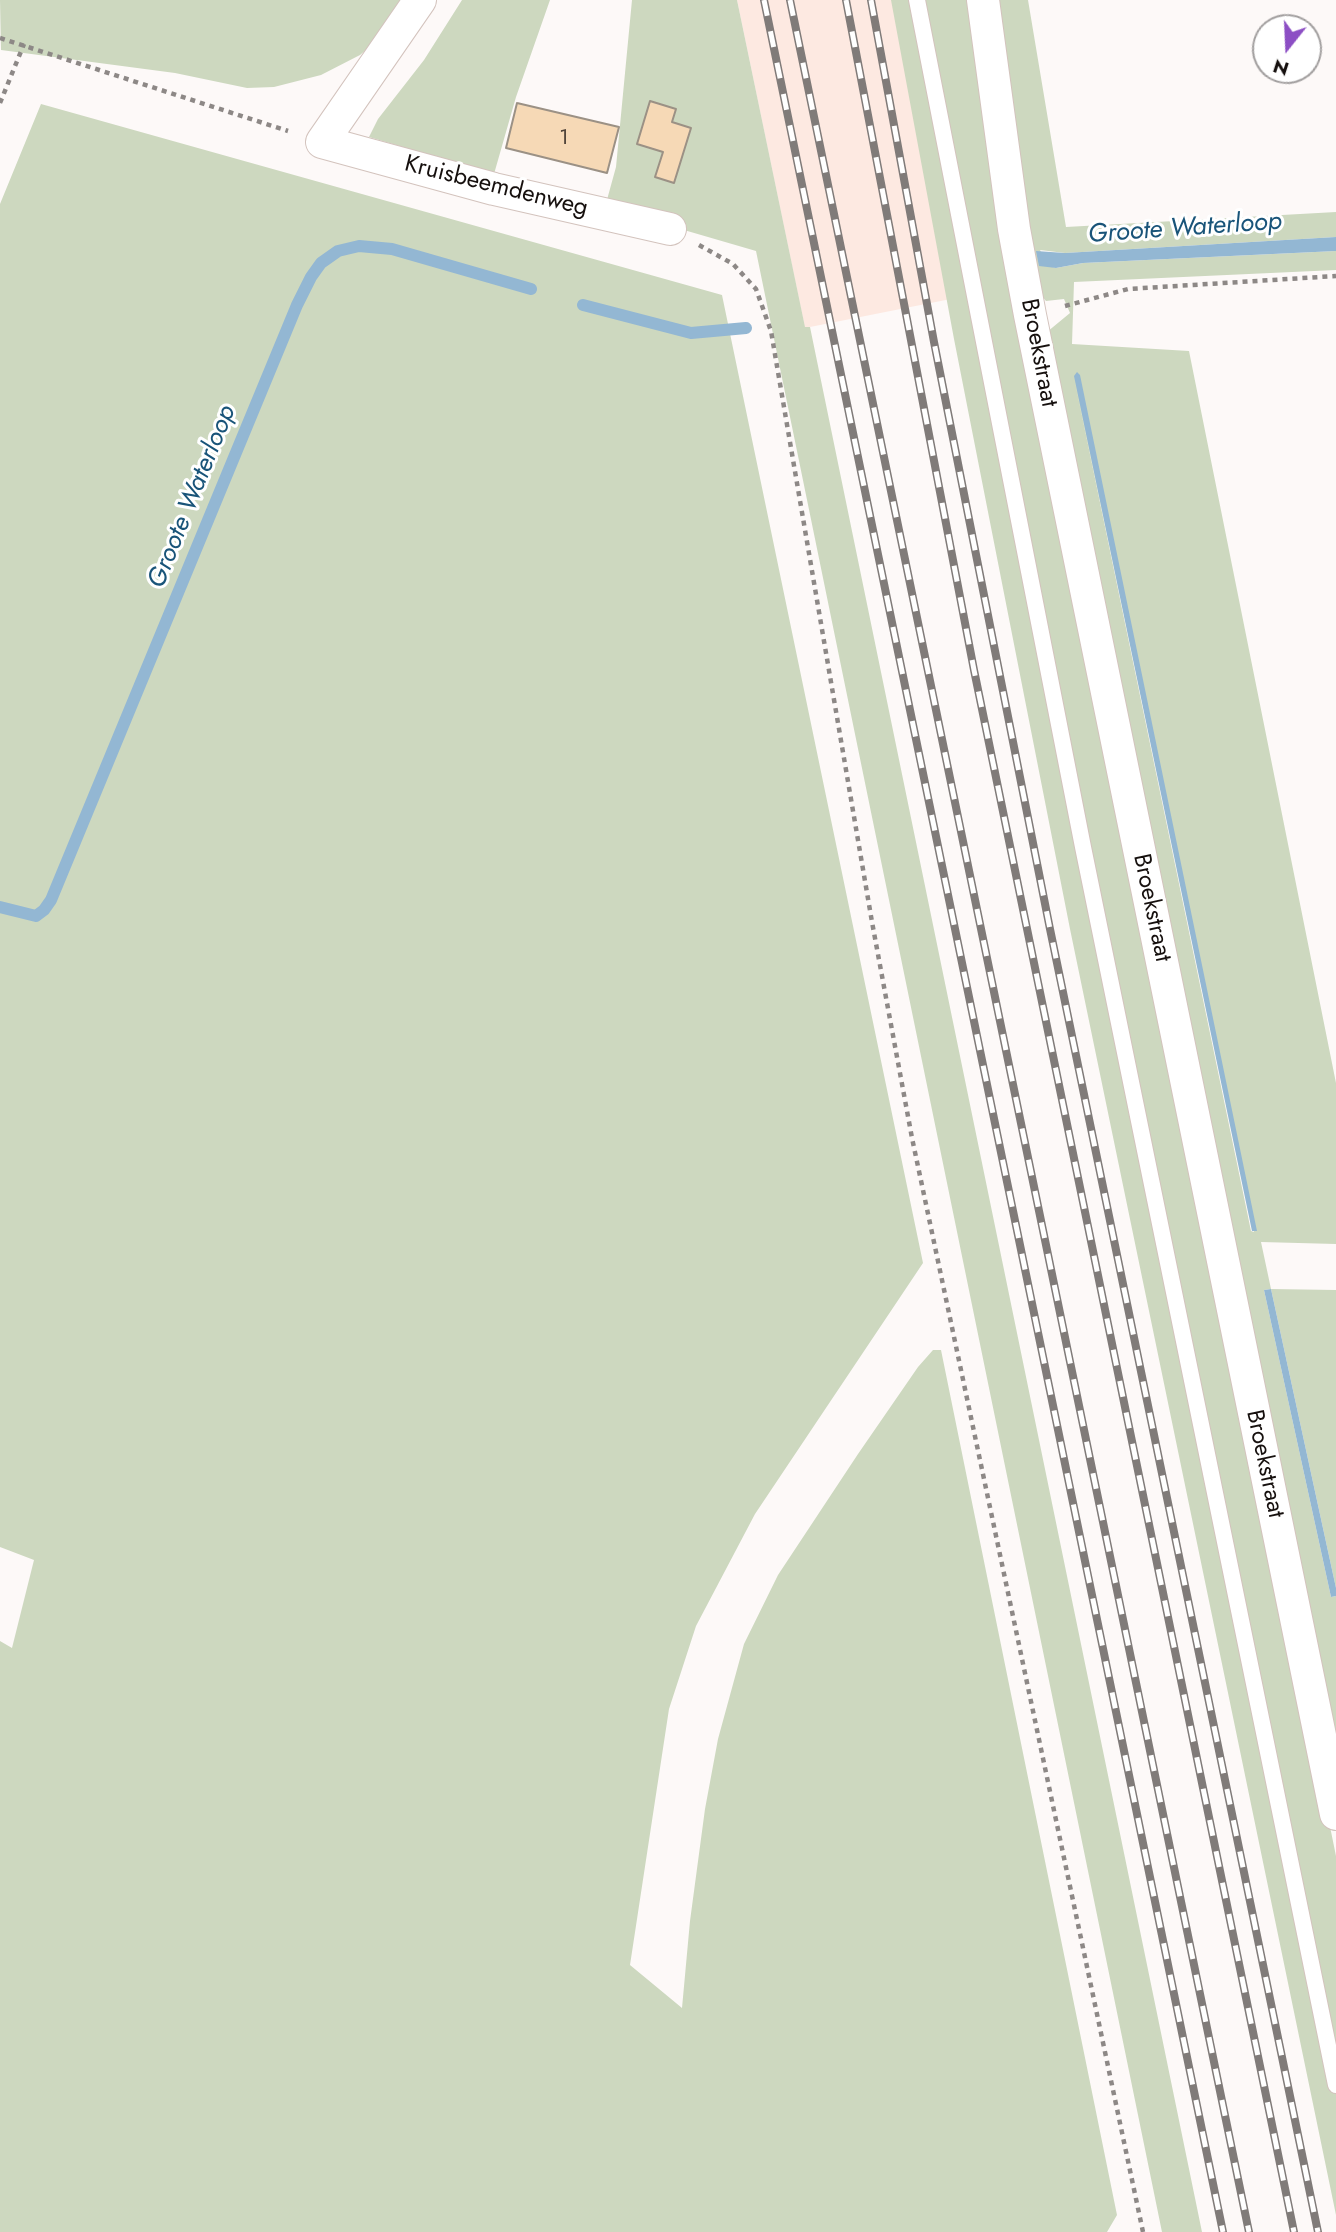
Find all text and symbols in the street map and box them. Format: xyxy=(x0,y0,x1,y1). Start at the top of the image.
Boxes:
north arrow xyxy=(1252,14,1322,84)
text: N xyxy=(1270,52,1292,83)
house number: 1 xyxy=(559,126,569,152)
street label: Kruisbeemdenweg xyxy=(401,150,591,224)
water label: Groote Waterloop xyxy=(1087,207,1283,251)
street label: Broekstraat xyxy=(1013,296,1063,410)
water label: Groote Waterloop xyxy=(142,401,244,593)
street label: Broekstraat xyxy=(1126,851,1176,965)
street label: Broekstraat xyxy=(1239,1407,1289,1521)

